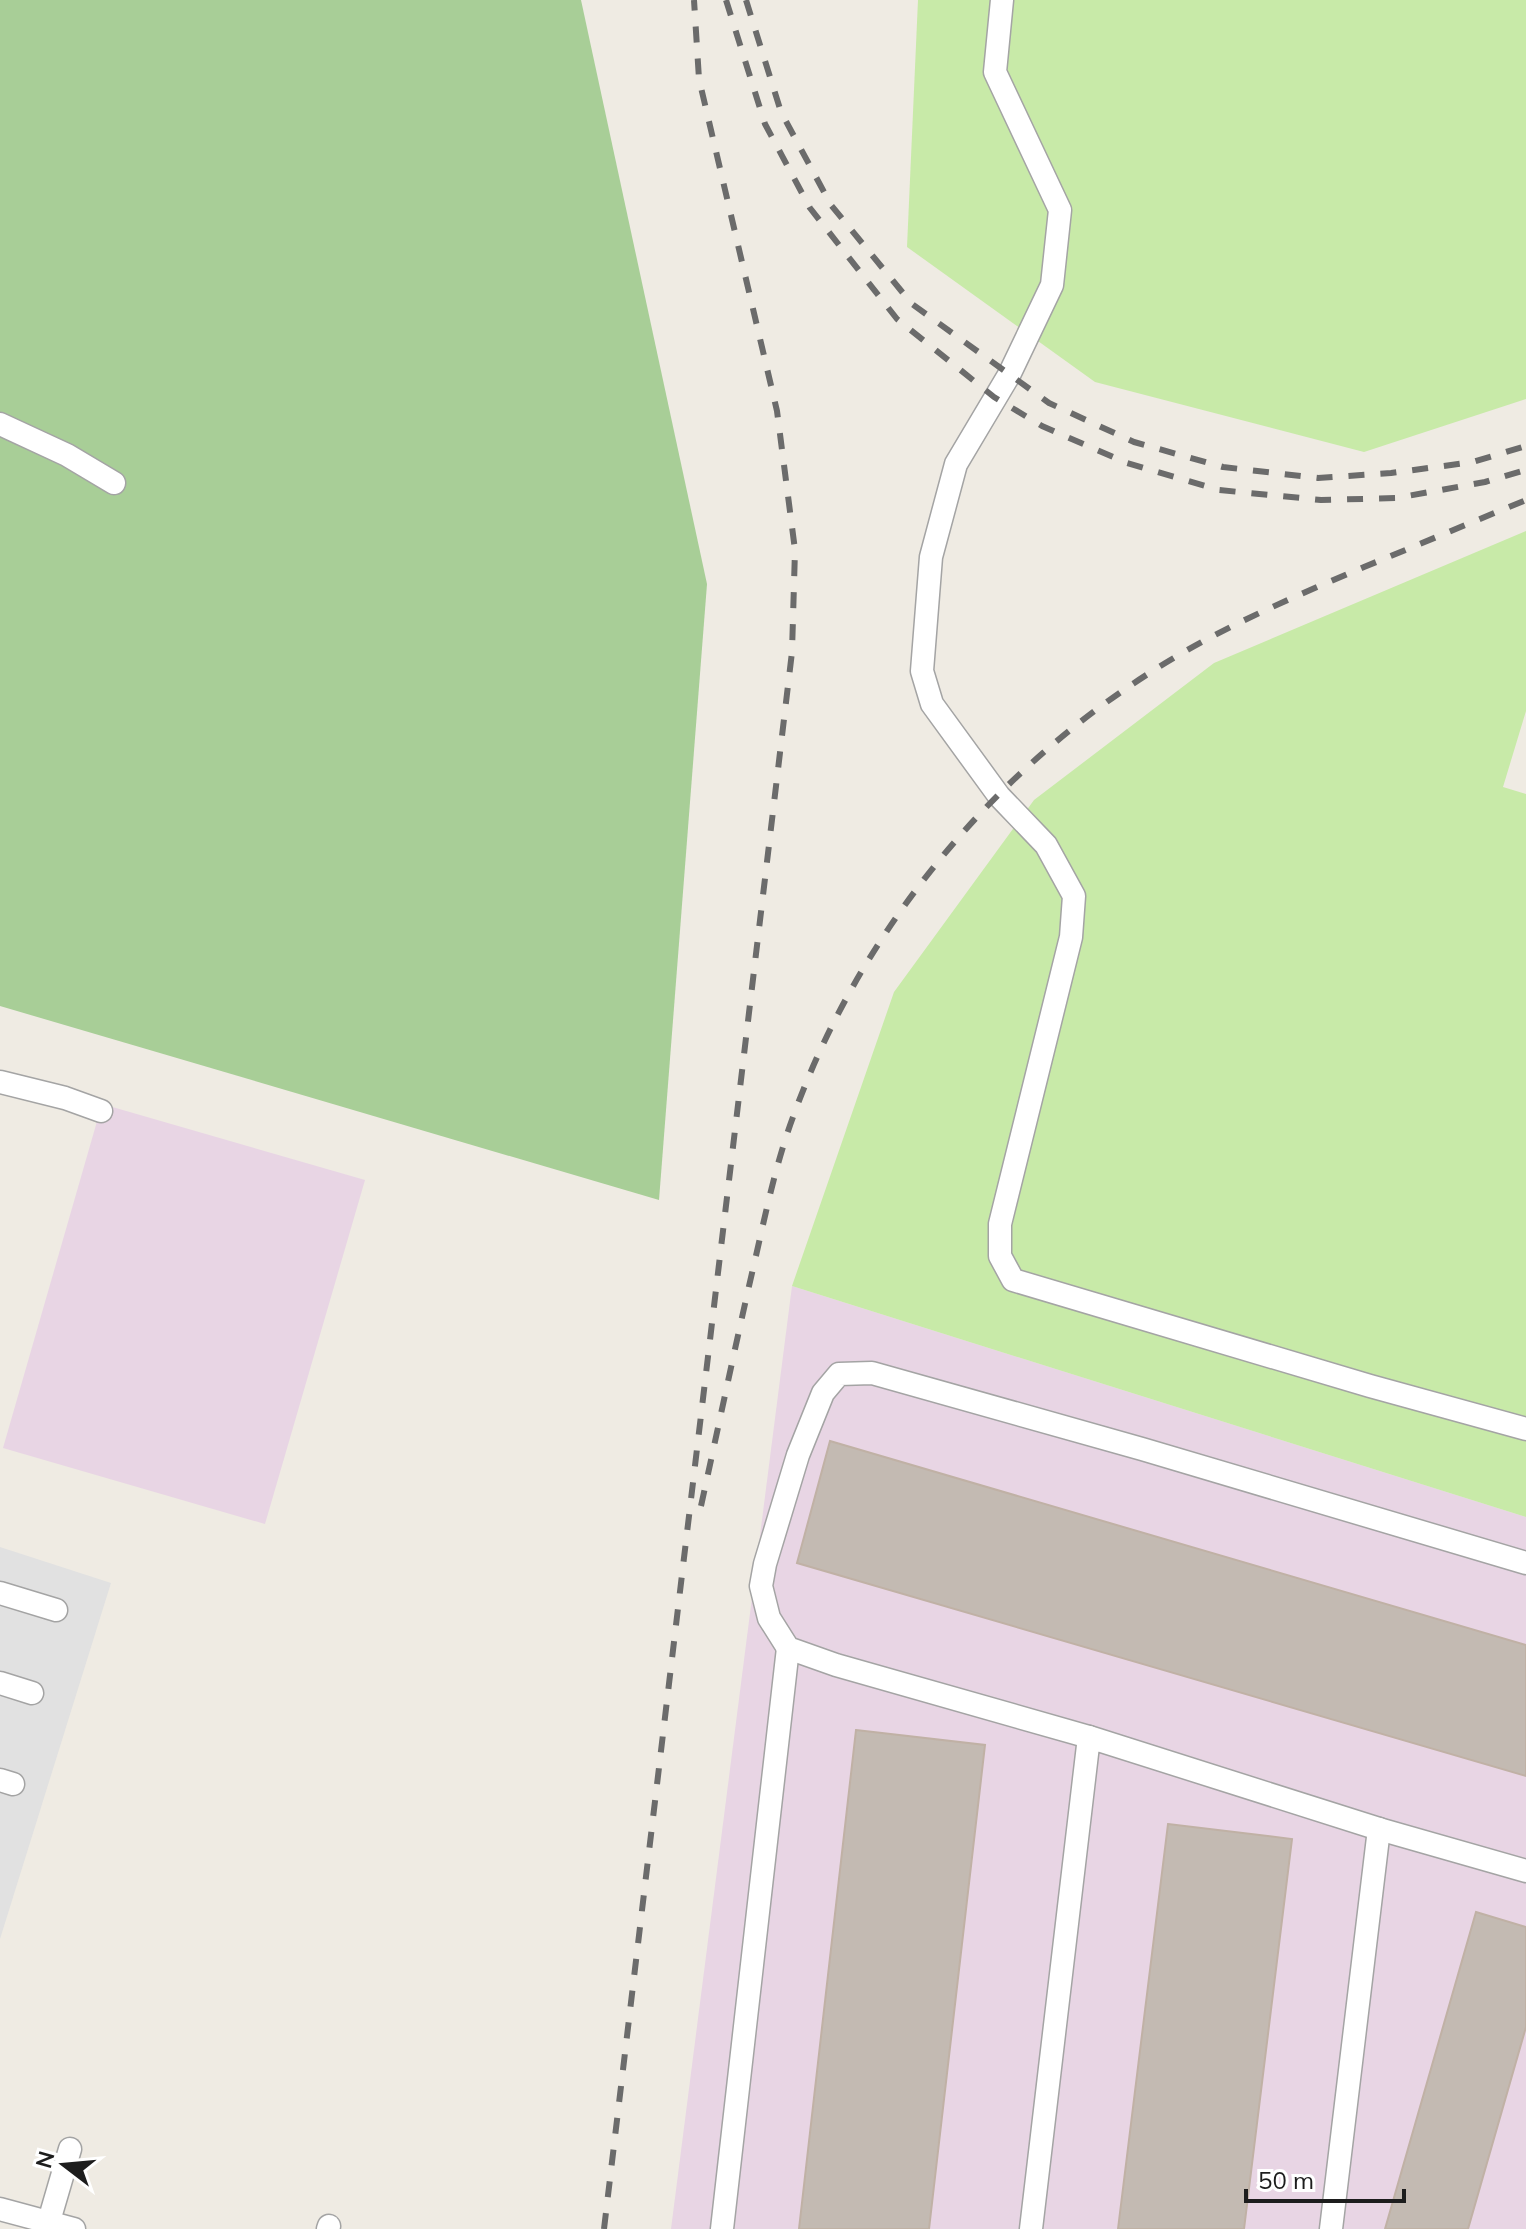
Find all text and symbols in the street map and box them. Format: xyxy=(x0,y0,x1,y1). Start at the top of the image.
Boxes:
north arrow xyxy=(24,2125,104,2205)
text: N xyxy=(29,2148,61,2171)
scale bar xyxy=(1246,2153,1404,2203)
text: 50 m xyxy=(1258,2165,1314,2195)

